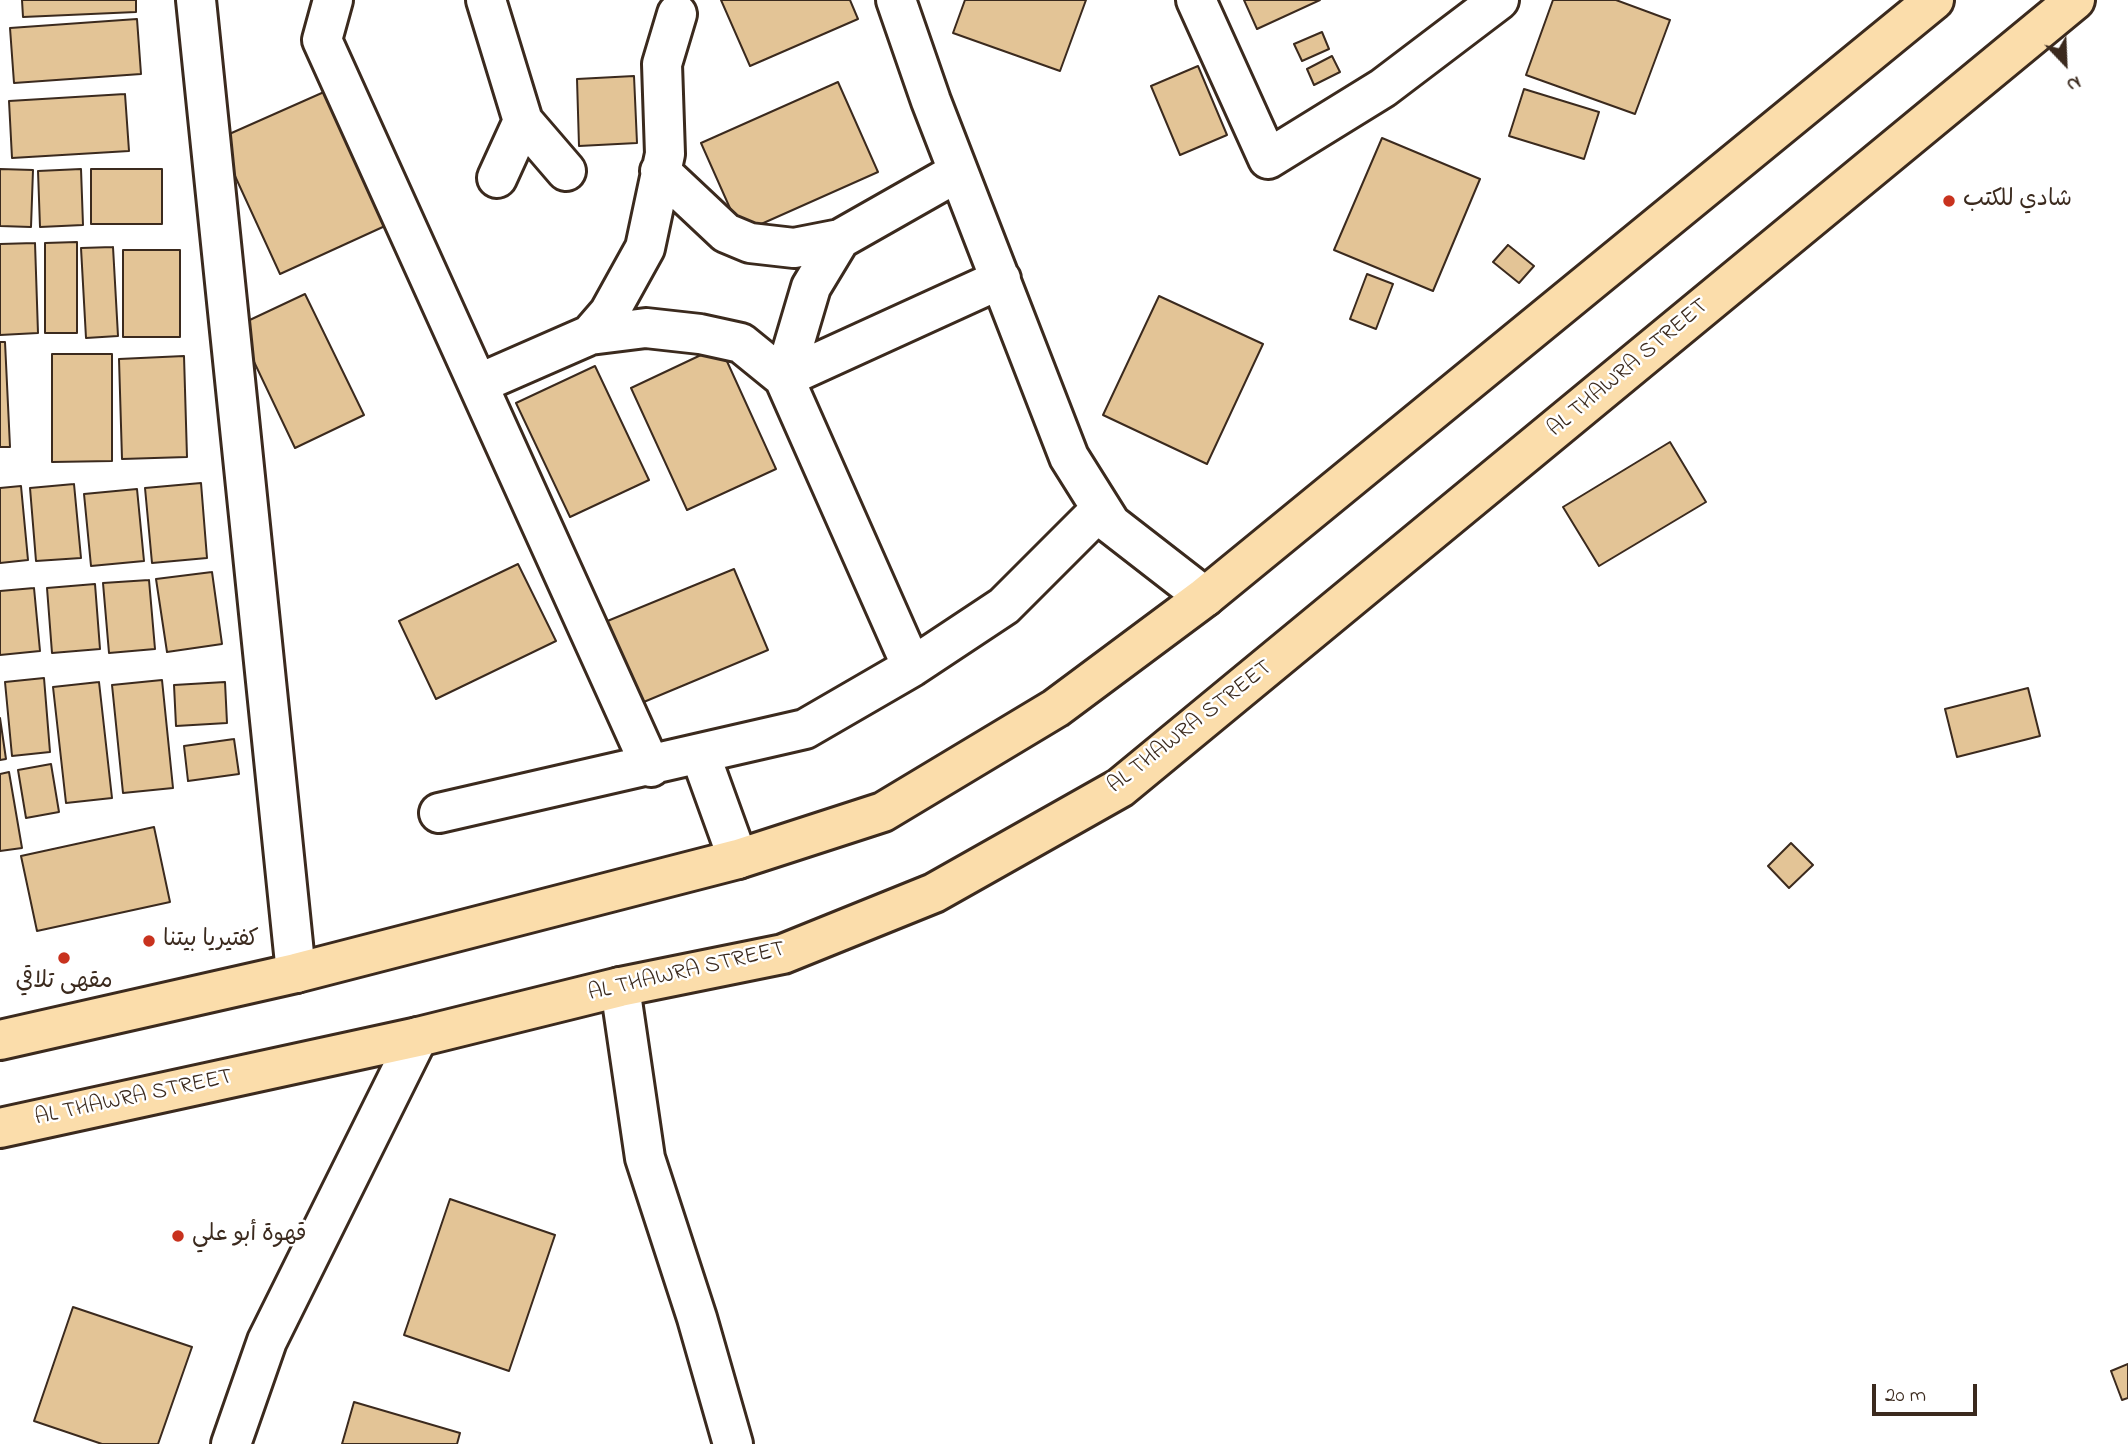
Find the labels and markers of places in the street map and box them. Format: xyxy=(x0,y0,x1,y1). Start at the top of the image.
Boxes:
place label: شادي للكتب xyxy=(1963,187,2072,215)
marker: شادي للكتب xyxy=(1941,193,1957,209)
place label: كفتيريا بيتنا xyxy=(163,927,259,955)
marker: كفتيريا بيتنا xyxy=(141,933,157,949)
marker: مقهى تلاقي xyxy=(56,950,72,966)
place label: مقهى تلاقي xyxy=(15,969,113,997)
place label: قهوة أبو علي xyxy=(192,1222,307,1250)
marker: قهوة أبو علي xyxy=(170,1228,186,1244)

